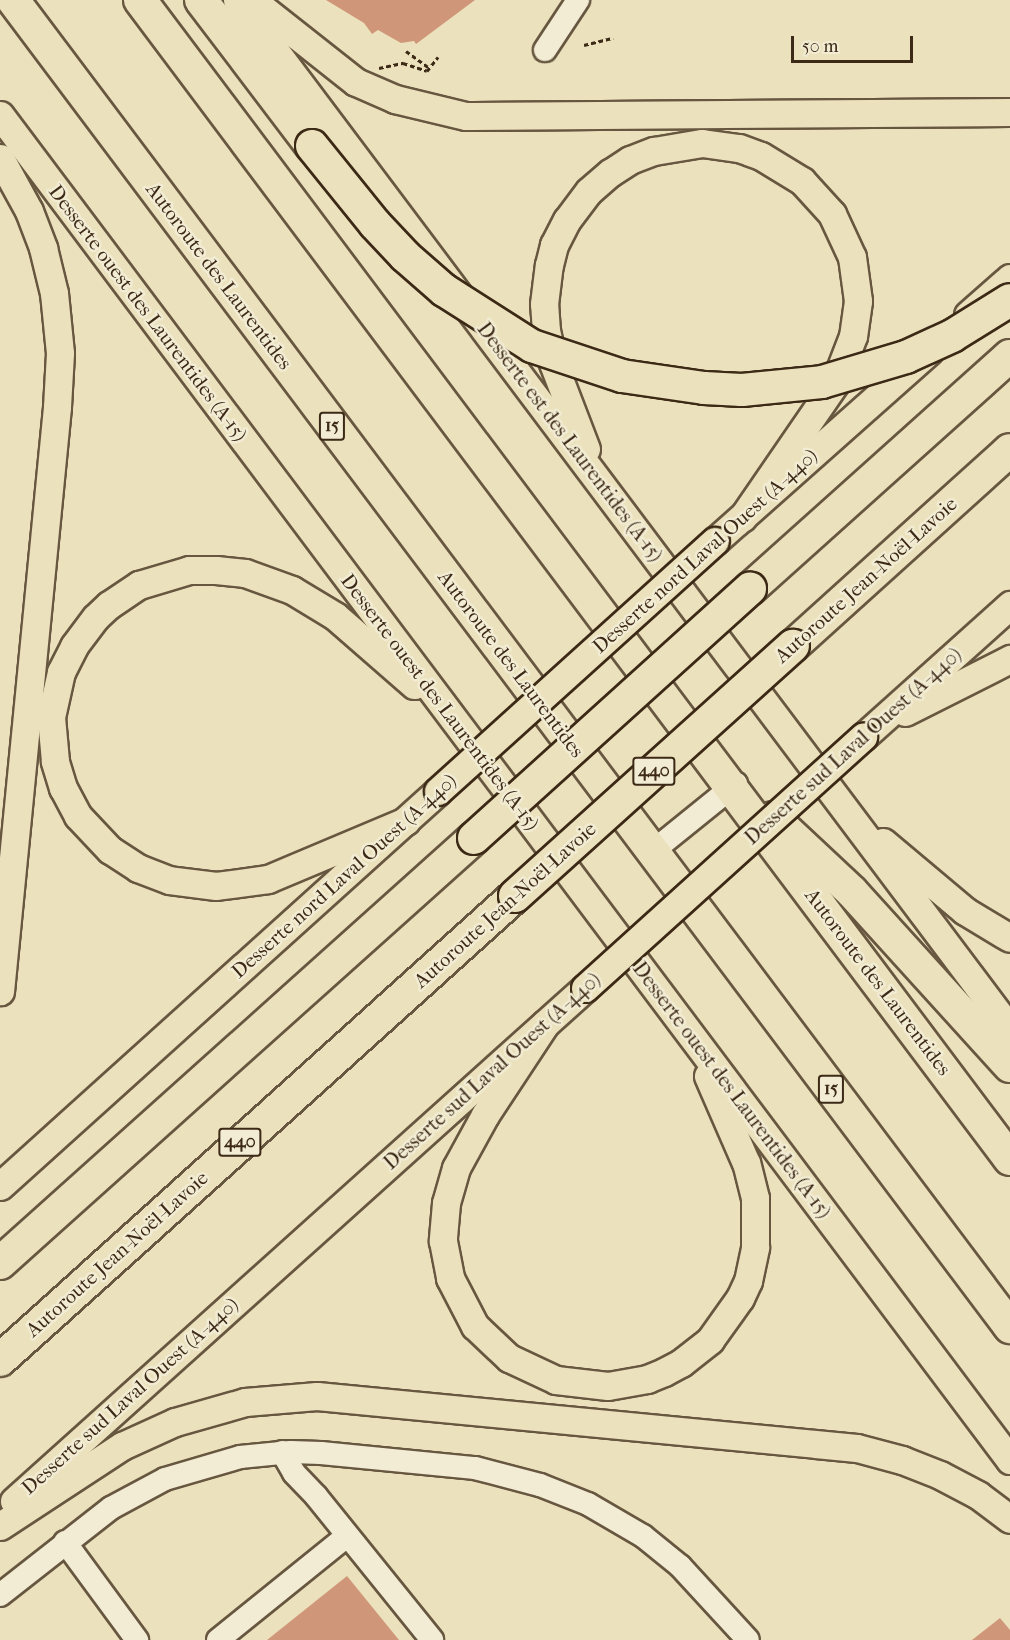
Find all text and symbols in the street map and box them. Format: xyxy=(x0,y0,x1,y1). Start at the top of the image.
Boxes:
scale bar xyxy=(794,24,916,62)
text: 50 m xyxy=(802,36,838,57)
street label: Autoroute des Laurentides xyxy=(141,178,297,374)
street label: Desserte ouest des Laurentides (A-15) xyxy=(44,180,252,446)
street label: Desserte est des Laurentides (A-15) xyxy=(472,318,668,566)
road number: 15 xyxy=(318,411,346,441)
street label: Desserte nord Laval Ouest (A-440) xyxy=(588,444,822,658)
street label: Autoroute Jean-Noël-Lavoie xyxy=(770,492,962,668)
street label: Autoroute des Laurentides xyxy=(433,566,589,762)
street label: Desserte ouest des Laurentides (A-15) xyxy=(336,569,544,835)
street label: Desserte sud Laval Ouest (A-440) xyxy=(740,642,966,850)
road number: 440 xyxy=(632,756,676,786)
street label: Desserte nord Laval Ouest (A-440) xyxy=(227,769,461,983)
street label: Autoroute Jean-Noël-Lavoie xyxy=(409,817,601,993)
street label: Autoroute des Laurentides xyxy=(800,884,956,1080)
street label: Desserte ouest des Laurentides (A-15) xyxy=(628,957,836,1223)
street label: Desserte sud Laval Ouest (A-440) xyxy=(379,967,605,1175)
road number: 15 xyxy=(818,1074,844,1104)
road number: 440 xyxy=(218,1127,262,1157)
street label: Autoroute Jean-Noël-Lavoie xyxy=(21,1166,213,1342)
street label: Desserte sud Laval Ouest (A-440) xyxy=(17,1292,243,1500)

